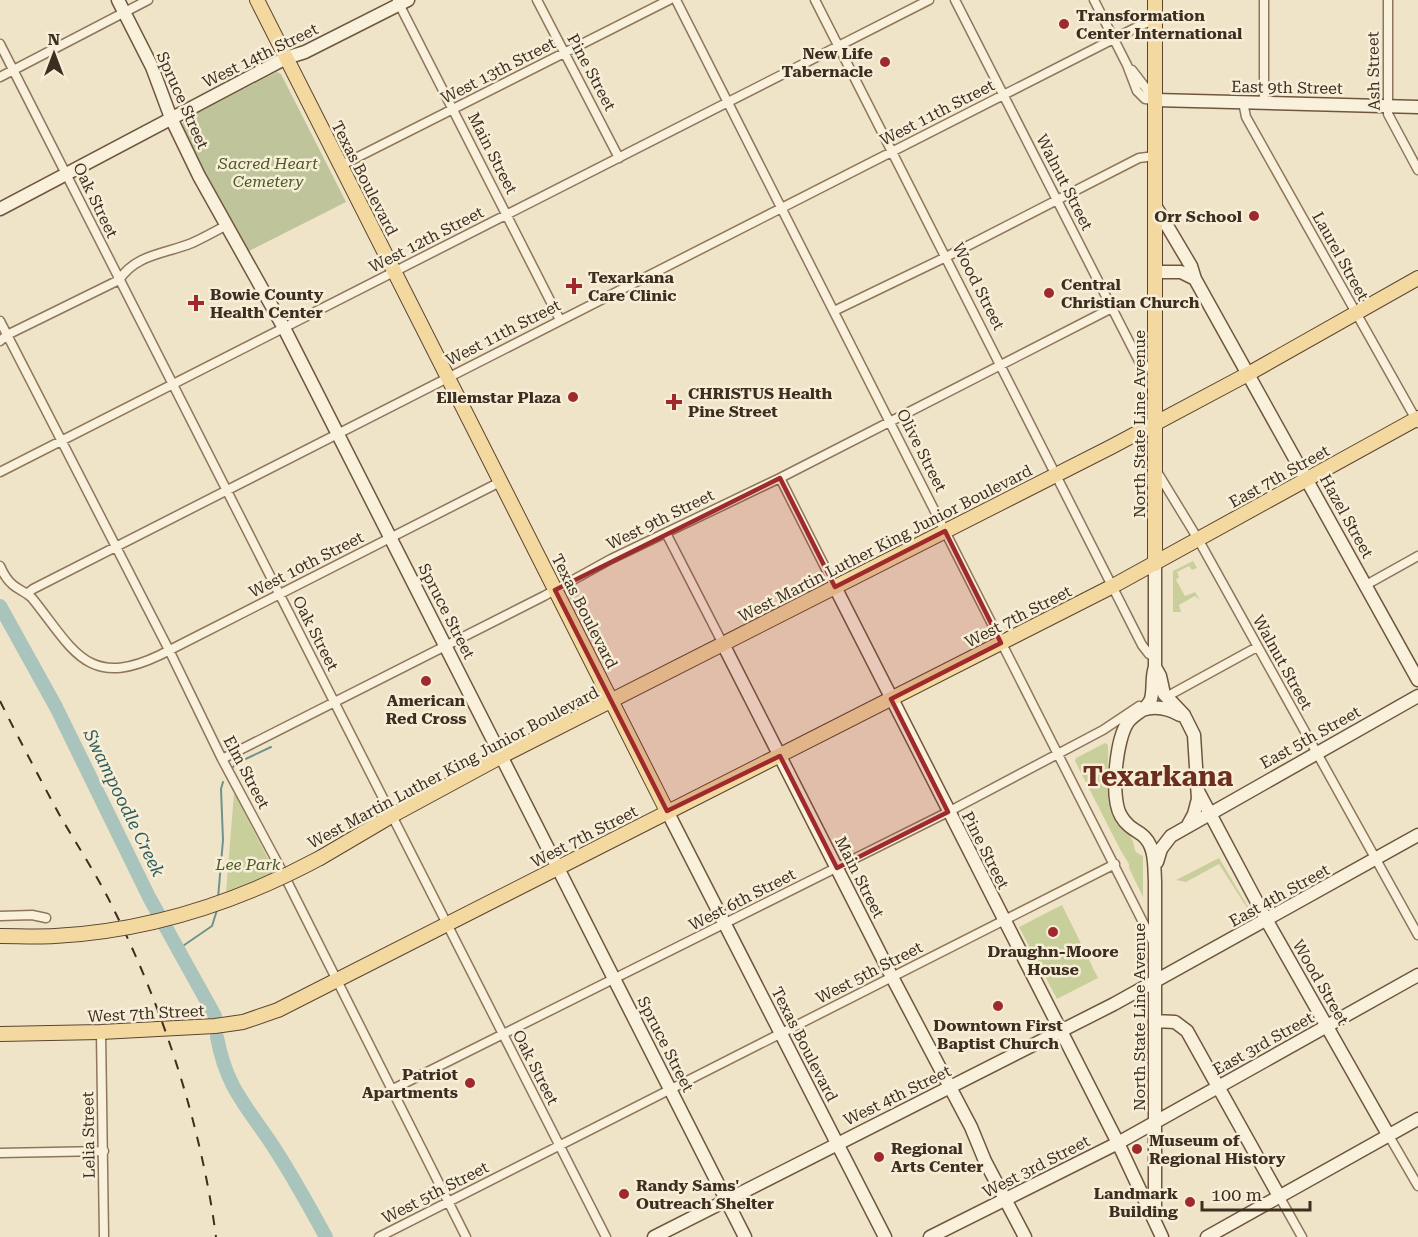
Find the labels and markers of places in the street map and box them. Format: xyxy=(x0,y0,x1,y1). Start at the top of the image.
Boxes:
place label: Transformation Center International xyxy=(1076,6,1243,43)
marker: Transformation Center International xyxy=(1057,17,1071,31)
place label: New Life Tabernacle xyxy=(781,44,873,81)
marker: New Life Tabernacle xyxy=(878,55,892,69)
place label: Orr School xyxy=(1154,207,1243,226)
marker: Orr School xyxy=(1247,209,1261,223)
place label: Texarkana Care Clinic xyxy=(588,268,676,305)
place label: Central Christian Church xyxy=(1061,275,1200,312)
marker: Texarkana Care Clinic xyxy=(565,277,583,295)
place label: Bowie County Health Center xyxy=(210,285,324,322)
marker: Central Christian Church xyxy=(1042,286,1056,300)
marker: Bowie County Health Center xyxy=(187,294,205,312)
place label: CHRISTUS Health Pine Street xyxy=(688,384,833,421)
place label: Ellemstar Plaza xyxy=(436,388,562,407)
marker: Ellemstar Plaza xyxy=(566,390,580,404)
marker: CHRISTUS Health Pine Street xyxy=(665,393,683,411)
marker: American Red Cross xyxy=(419,674,433,688)
place label: American Red Cross xyxy=(385,691,467,728)
marker: Draughn-Moore House xyxy=(1046,925,1060,939)
place label: Draughn-Moore House xyxy=(987,942,1119,979)
marker: Downtown First Baptist Church xyxy=(991,999,1005,1013)
place label: Downtown First Baptist Church xyxy=(933,1016,1063,1053)
place label: Patriot Apartments xyxy=(362,1065,459,1102)
marker: Patriot Apartments xyxy=(463,1076,477,1090)
place label: Museum of Regional History xyxy=(1149,1131,1286,1168)
place label: Regional Arts Center xyxy=(891,1139,983,1176)
marker: Museum of Regional History xyxy=(1130,1142,1144,1156)
marker: Regional Arts Center xyxy=(872,1150,886,1164)
place label: Randy Sams' Outreach Shelter xyxy=(636,1176,774,1213)
place label: Landmark Building xyxy=(1094,1184,1178,1221)
marker: Randy Sams' Outreach Shelter xyxy=(617,1187,631,1201)
marker: Landmark Building xyxy=(1183,1195,1197,1209)

